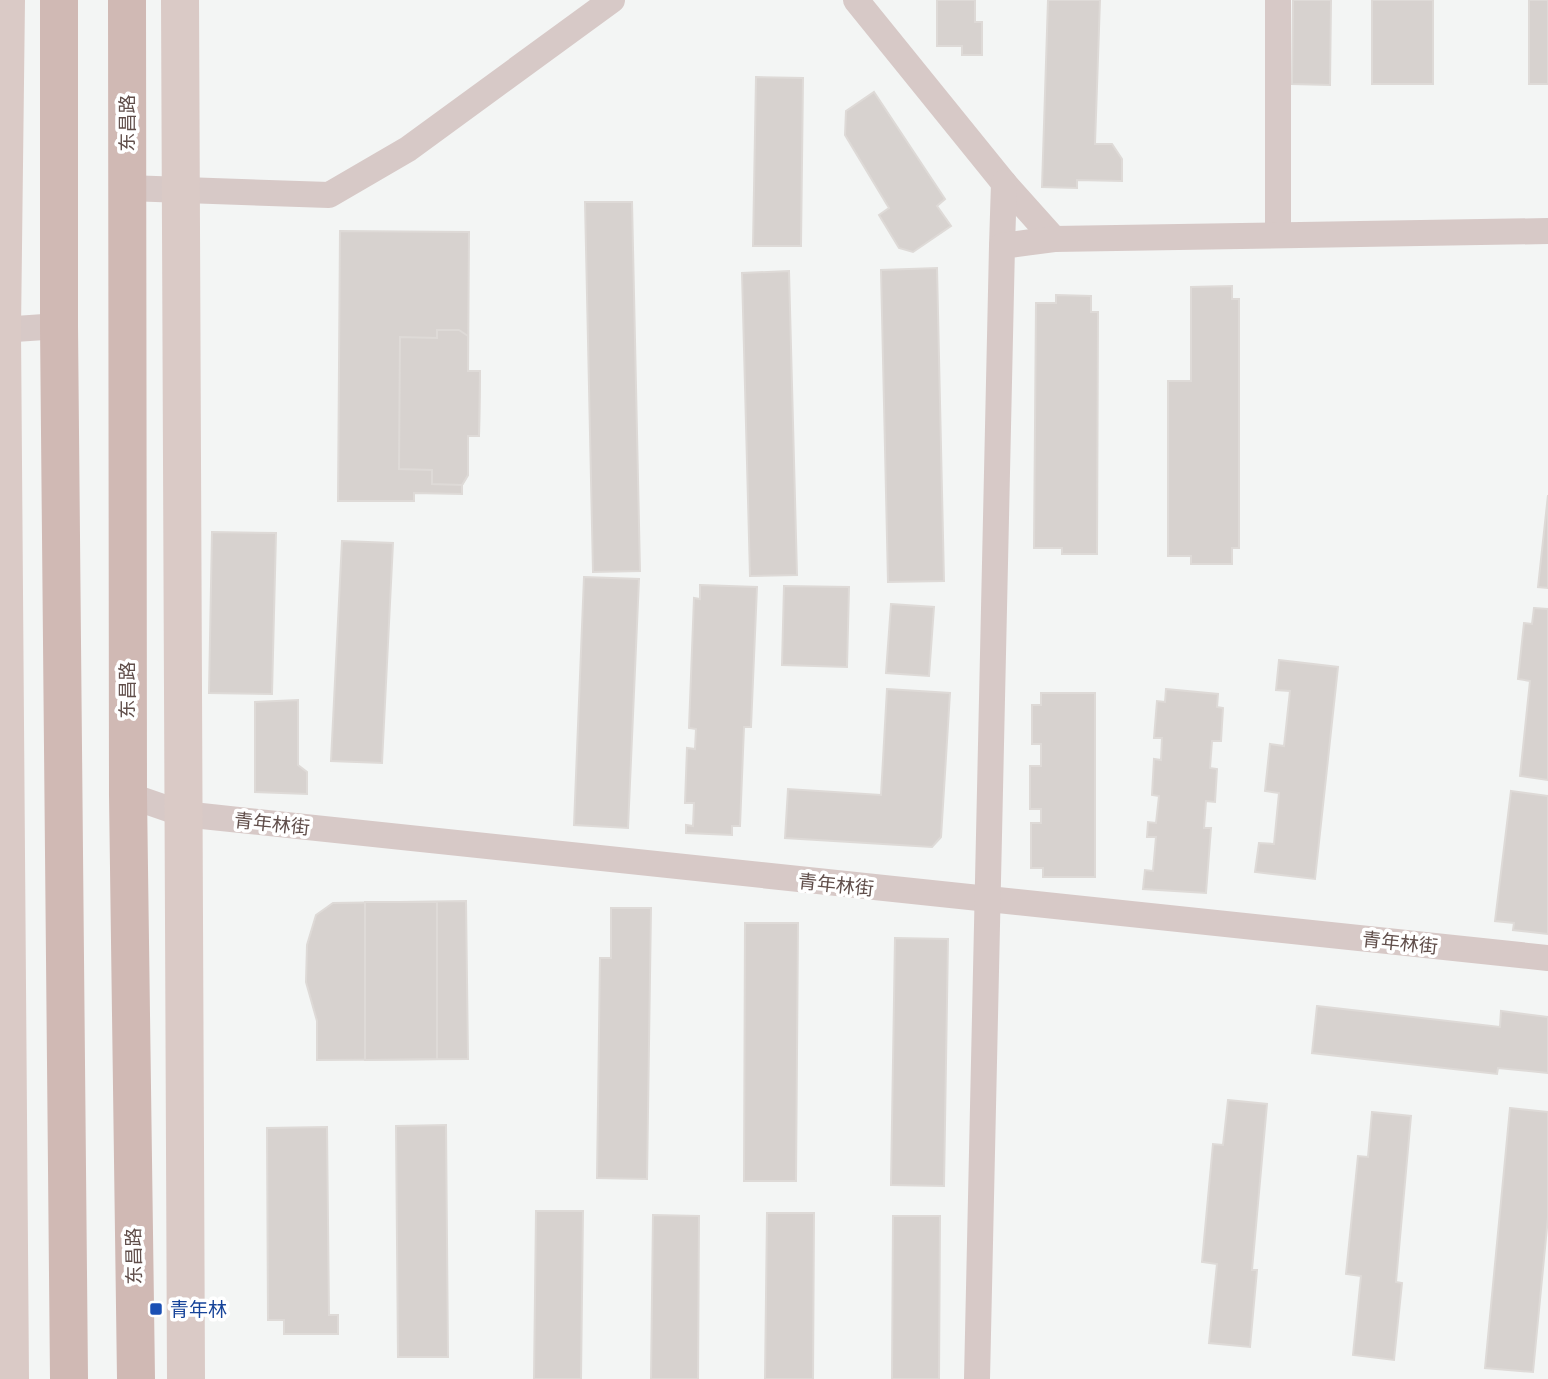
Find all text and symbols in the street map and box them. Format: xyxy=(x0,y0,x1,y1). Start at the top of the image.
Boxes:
street label: 东昌路 xyxy=(116,94,139,152)
street label: 东昌路 xyxy=(116,661,139,719)
street label: 青年林街 xyxy=(233,809,311,839)
street label: 青年林街 xyxy=(797,870,875,900)
street label: 青年林街 xyxy=(1361,928,1439,958)
street label: 东昌路 xyxy=(122,1227,146,1285)
place label: 青年林 xyxy=(170,1298,227,1321)
marker: 青年林 xyxy=(148,1301,164,1317)

